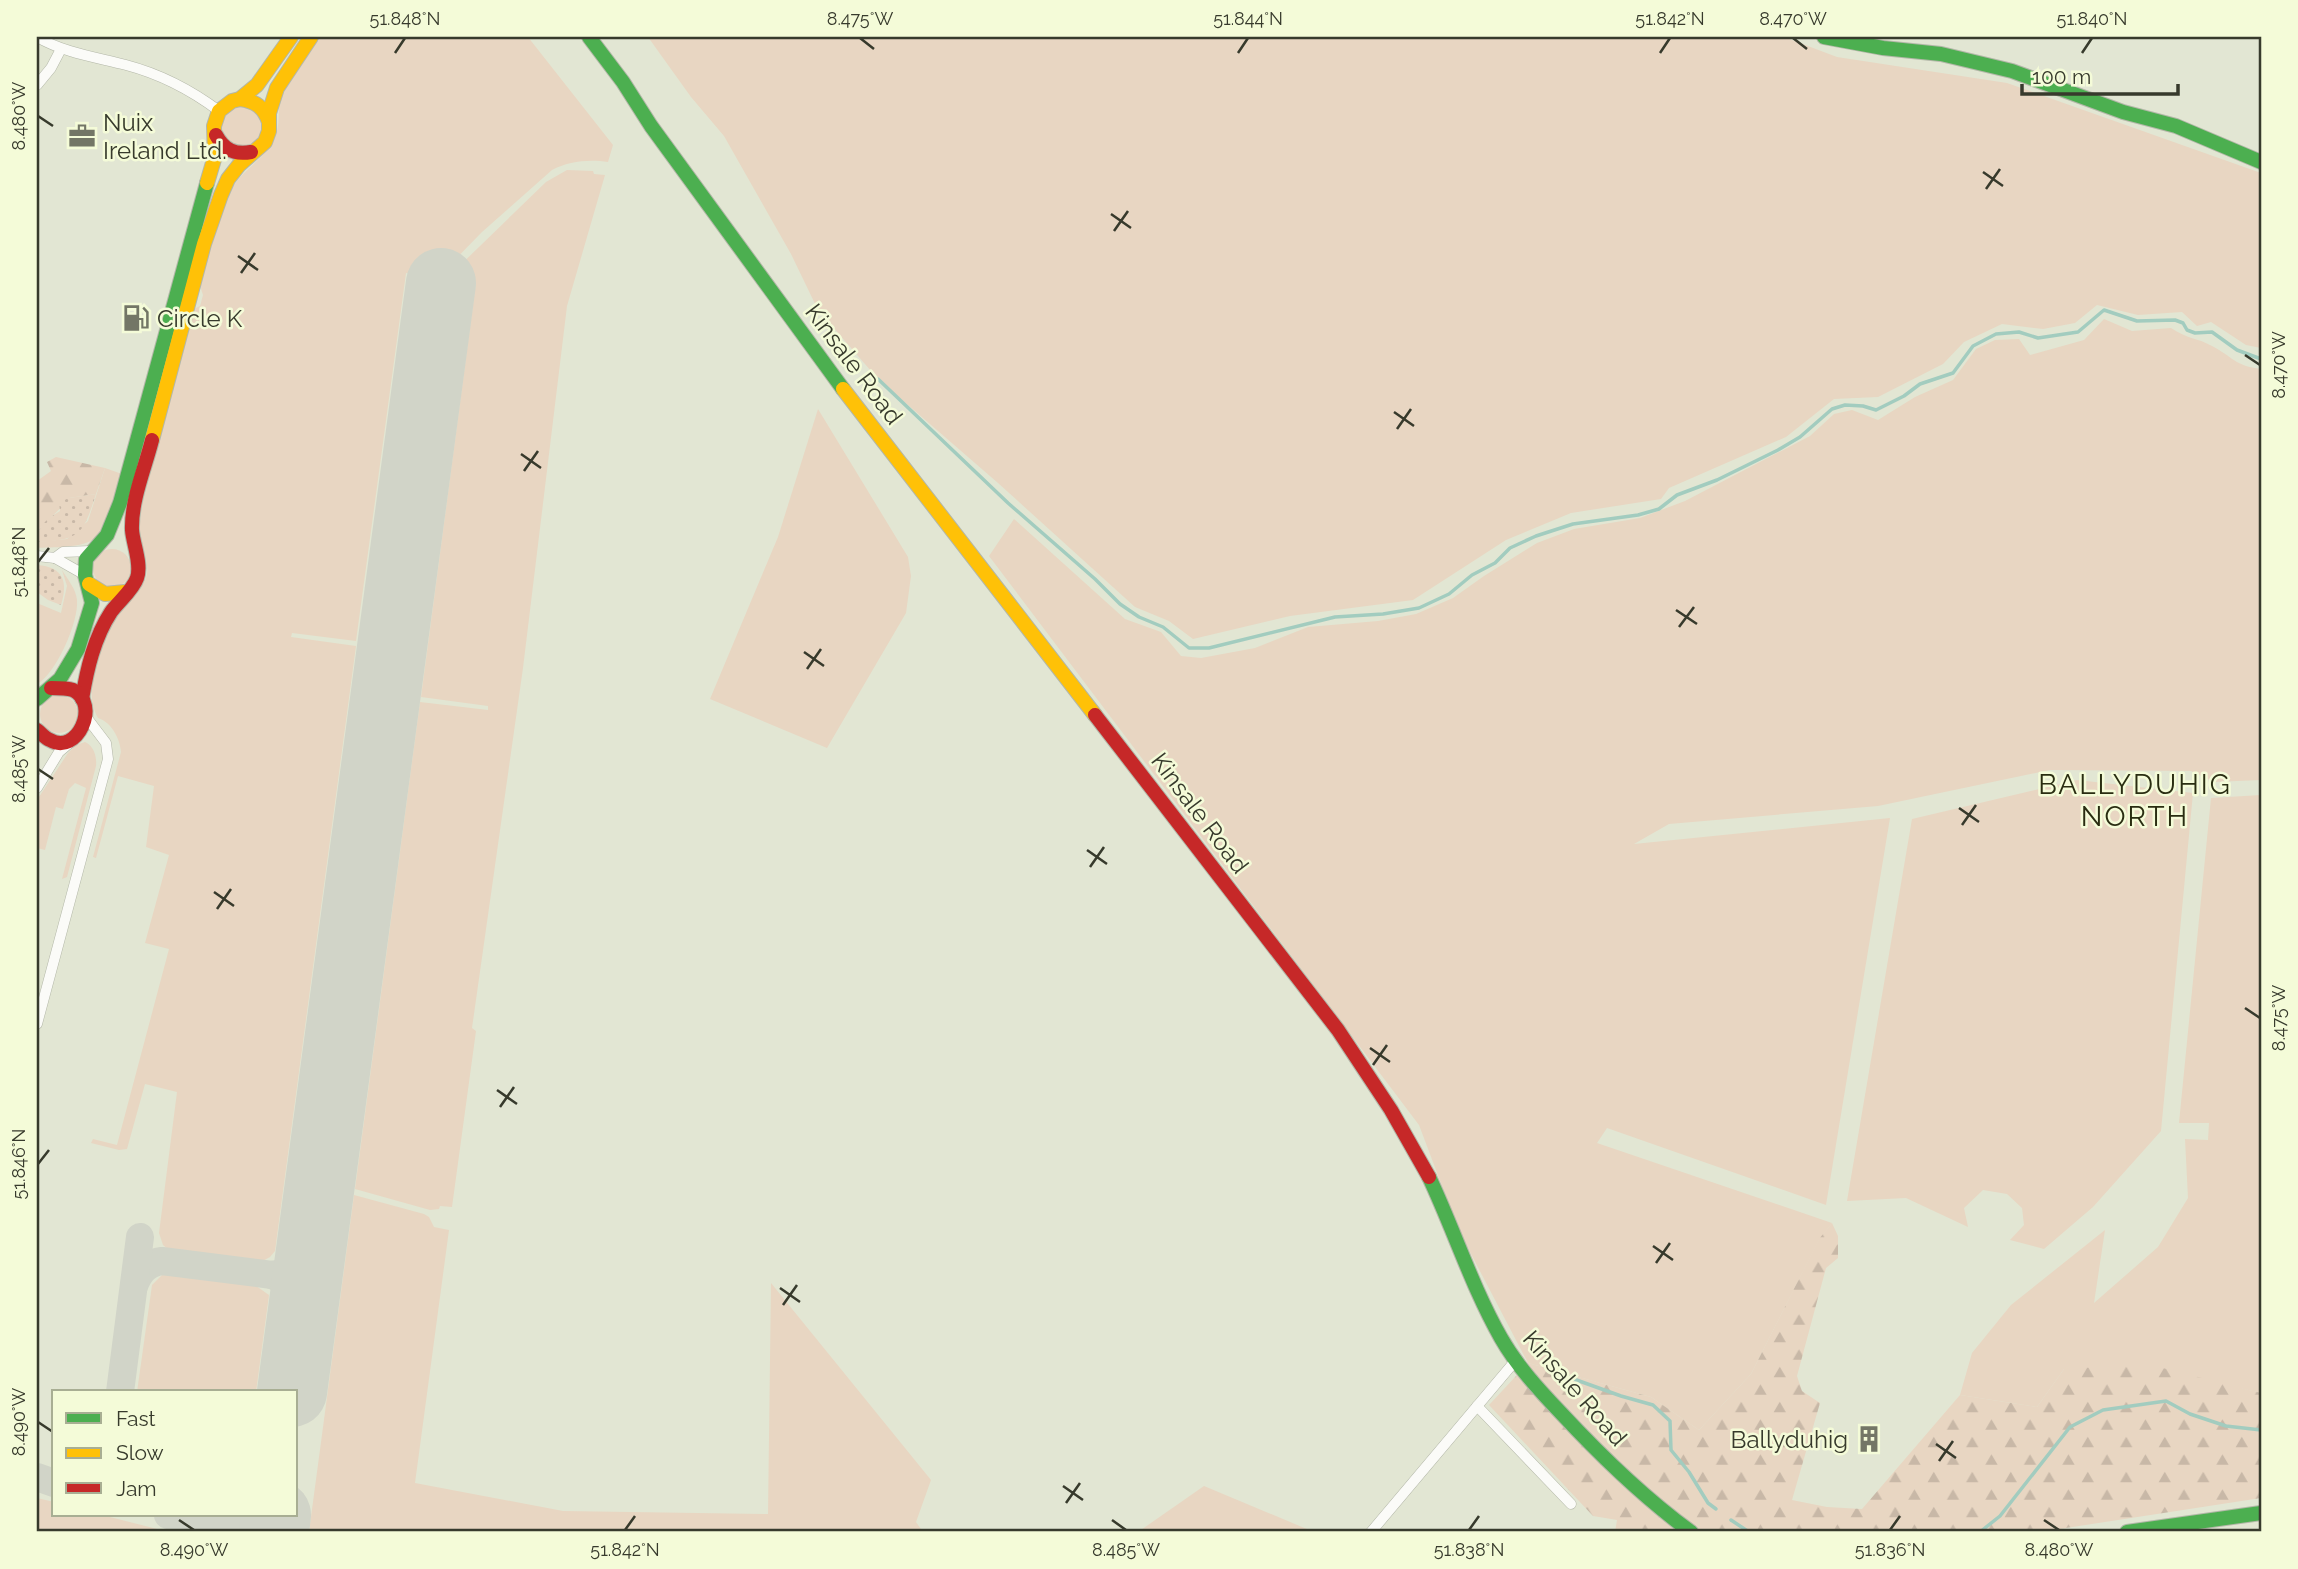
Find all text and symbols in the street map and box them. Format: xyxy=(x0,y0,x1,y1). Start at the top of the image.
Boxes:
text: 51.848°N xyxy=(370,8,440,29)
text: 8.475°W xyxy=(827,8,893,29)
text: 51.844°N xyxy=(1213,8,1283,29)
text: 51.842°N xyxy=(1635,8,1705,29)
text: 8.470°W xyxy=(1759,8,1827,29)
text: 51.840°N xyxy=(2057,8,2127,29)
scale bar xyxy=(2022,52,2177,96)
text: 100 m xyxy=(2032,64,2091,89)
text: 8.480°W xyxy=(8,81,29,150)
place label: Nuix Ireland Ltd. xyxy=(103,108,227,165)
office icon: Nuix Ireland Ltd. xyxy=(67,121,97,151)
street label: Kinsale Road xyxy=(799,298,909,430)
fuel station icon: Circle K xyxy=(121,303,151,333)
place label: Circle K xyxy=(157,304,243,333)
text: 8.470°W xyxy=(2268,331,2289,399)
text: 51.848°N xyxy=(8,527,29,597)
text: 8.485°W xyxy=(8,735,29,803)
street label: Kinsale Road xyxy=(1145,747,1255,879)
district label: BALLYDUHIG NORTH xyxy=(2038,768,2232,833)
text: 8.475°W xyxy=(2268,985,2289,1051)
text: 51.846°N xyxy=(8,1129,29,1199)
street label: Kinsale Road xyxy=(1517,1324,1633,1452)
text: 8.490°W xyxy=(8,1387,29,1456)
legend xyxy=(52,1390,298,1516)
text: Fast xyxy=(116,1406,156,1431)
building icon: Ballyduhig xyxy=(1854,1424,1884,1454)
place label: Ballyduhig xyxy=(1730,1425,1848,1454)
text: Slow xyxy=(116,1440,164,1465)
text: Jam xyxy=(116,1476,157,1501)
text: 8.490°W xyxy=(160,1539,229,1560)
text: 51.842°N xyxy=(590,1539,660,1560)
text: 8.485°W xyxy=(1092,1539,1160,1560)
text: 51.838°N xyxy=(1434,1539,1504,1560)
text: 51.836°N xyxy=(1855,1539,1925,1560)
text: 8.480°W xyxy=(2025,1539,2094,1560)

